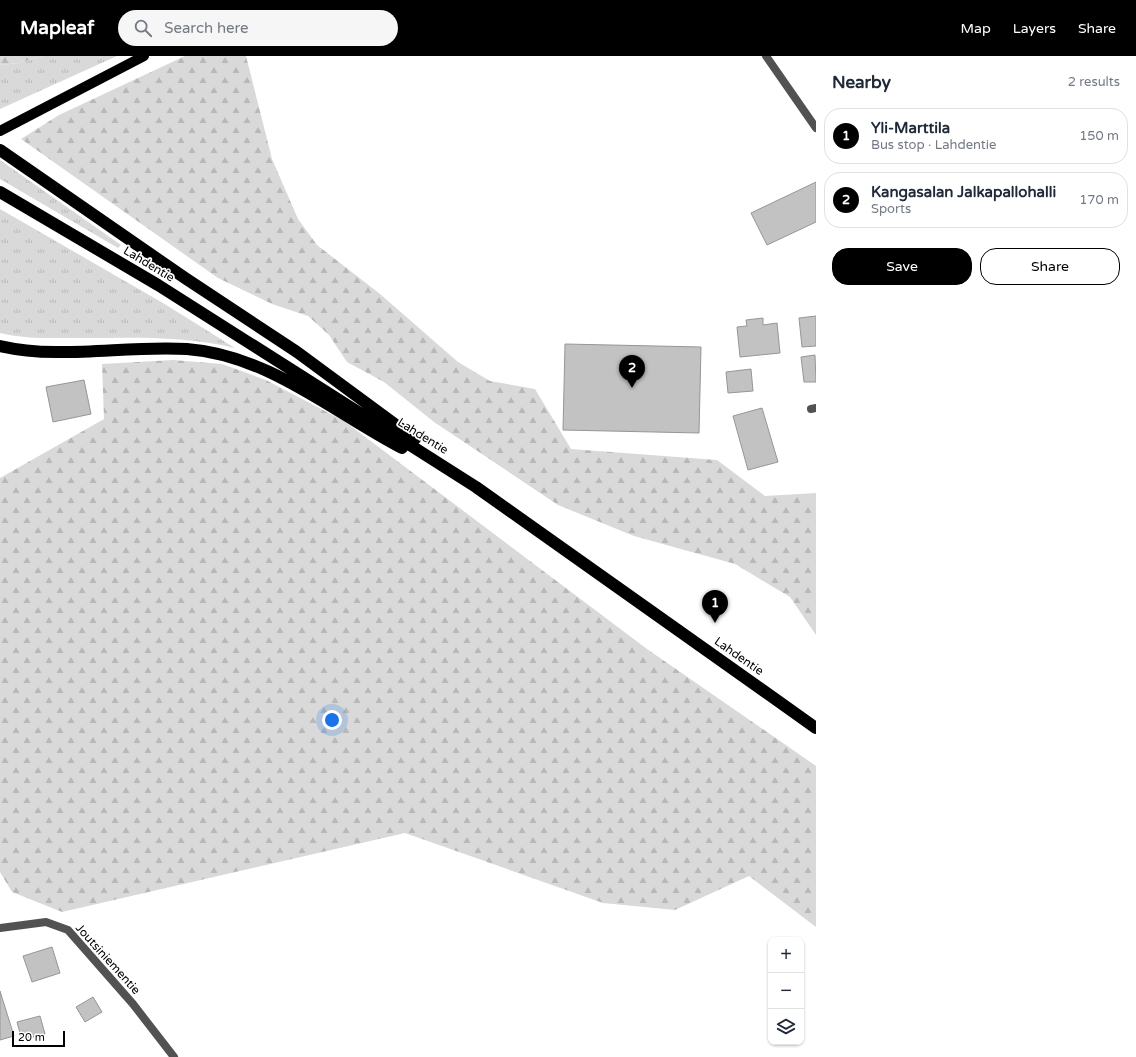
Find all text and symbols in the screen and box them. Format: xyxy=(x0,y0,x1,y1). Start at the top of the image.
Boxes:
search box xyxy=(118,10,398,46)
text: Mapleaf xyxy=(20,17,94,39)
icon: search xyxy=(132,17,154,39)
text: Search here xyxy=(164,19,249,37)
text: Map xyxy=(961,20,991,37)
text: Layers xyxy=(1013,20,1056,37)
text: Share xyxy=(1078,20,1116,37)
text: Nearby xyxy=(832,72,891,93)
text: 2 results xyxy=(1068,74,1120,90)
text: Yli-Marttila xyxy=(871,119,950,137)
text: 1 xyxy=(842,128,850,144)
text: 150 m xyxy=(1079,128,1119,144)
text: Bus stop · Lahdentie xyxy=(871,137,996,153)
text: Kangasalan Jalkapallohalli xyxy=(871,183,1056,201)
text: 2 xyxy=(842,192,850,208)
text: 170 m xyxy=(1079,192,1119,208)
text: Sports xyxy=(871,201,911,217)
street label: Lahdentie xyxy=(121,243,177,285)
button: Save xyxy=(832,248,972,285)
button: Share xyxy=(980,248,1120,285)
pin: 2 xyxy=(619,355,645,388)
street label: Lahdentie xyxy=(395,415,451,457)
pin: 1 xyxy=(702,590,728,623)
street label: Lahdentie xyxy=(712,634,766,678)
your location xyxy=(322,710,342,730)
street label: Joutsiniementie xyxy=(73,921,143,997)
map controls xyxy=(768,937,804,1045)
button: + xyxy=(768,937,804,973)
button: − xyxy=(768,973,804,1009)
button: layers xyxy=(768,1009,804,1045)
scale bar xyxy=(12,1029,65,1048)
text: 20 m xyxy=(18,1031,45,1044)

